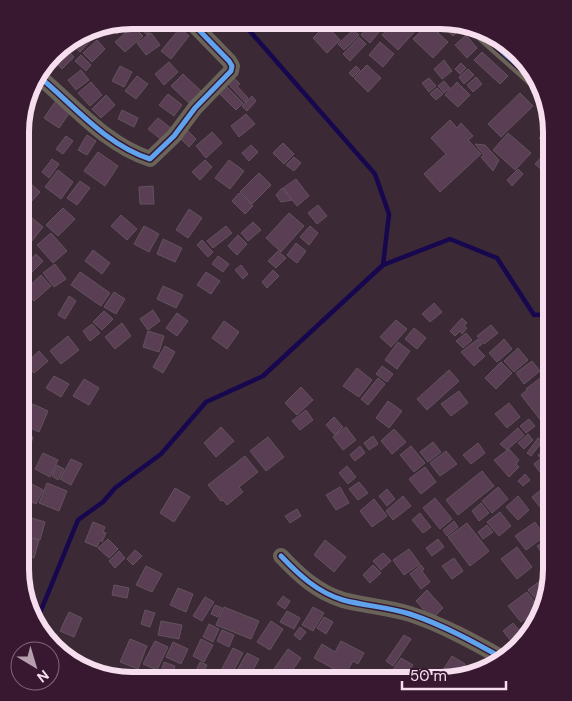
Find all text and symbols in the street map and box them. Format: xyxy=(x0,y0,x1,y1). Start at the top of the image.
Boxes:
north arrow xyxy=(10,641,60,691)
scale bar xyxy=(402,658,506,690)
text: N xyxy=(33,666,53,686)
text: 50 m xyxy=(410,666,447,686)

